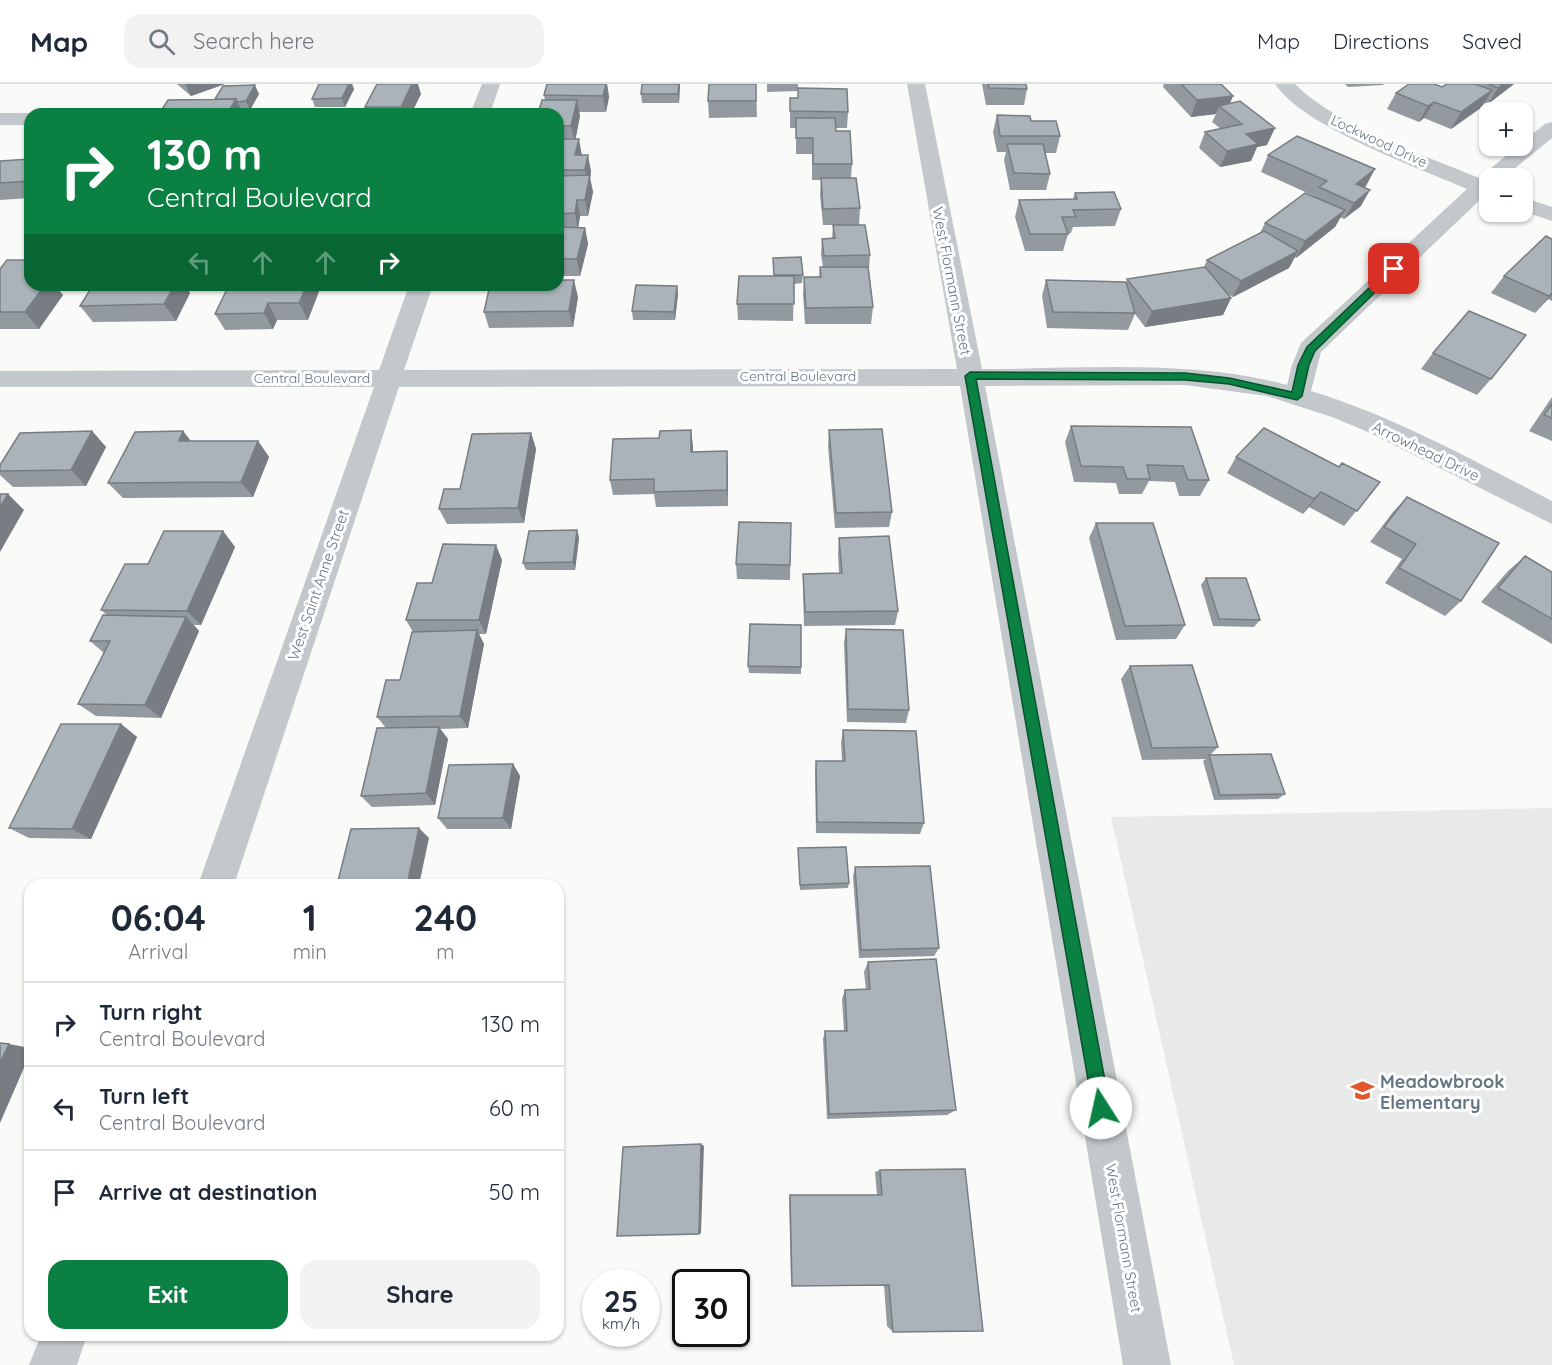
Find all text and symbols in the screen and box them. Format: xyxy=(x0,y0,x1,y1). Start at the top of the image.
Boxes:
search box xyxy=(124,14,544,68)
text: Map xyxy=(30,24,88,59)
icon: search xyxy=(145,25,178,58)
text: Search here xyxy=(193,27,315,55)
text: Map xyxy=(1257,28,1300,54)
text: Directions xyxy=(1333,28,1429,54)
text: Saved xyxy=(1462,28,1522,54)
map controls xyxy=(1479,102,1533,222)
button: + xyxy=(1479,102,1533,156)
street label: Lockwood Drive xyxy=(1328,111,1430,171)
text: 130 m xyxy=(147,128,262,181)
icon: right xyxy=(48,132,126,210)
button: − xyxy=(1479,168,1533,222)
text: Central Boulevard xyxy=(147,180,372,214)
street label: West Flormann Street xyxy=(928,205,976,357)
pin xyxy=(1368,243,1419,294)
icon: left xyxy=(183,246,216,279)
icon: ahead xyxy=(246,246,279,279)
icon: ahead xyxy=(309,246,342,279)
icon: right xyxy=(372,246,405,279)
icon: arrive xyxy=(1377,252,1410,285)
street label: Central Boulevard xyxy=(740,367,856,385)
street label: Central Boulevard xyxy=(254,369,370,387)
street label: Arrowhead Drive xyxy=(1369,417,1483,485)
street label: West Saint Anne Street xyxy=(283,507,353,663)
text: 06:04 xyxy=(111,895,206,940)
text: 1 xyxy=(303,895,317,940)
text: 240 xyxy=(413,895,477,940)
text: Arrival xyxy=(128,939,188,964)
text: min xyxy=(293,939,327,964)
text: m xyxy=(436,939,454,964)
text: Turn right xyxy=(99,998,203,1026)
icon: right xyxy=(48,1008,81,1041)
text: 130 m xyxy=(481,1010,540,1038)
text: Central Boulevard xyxy=(99,1026,265,1051)
place label: Meadowbrook Elementary xyxy=(1380,1070,1505,1114)
position arrow xyxy=(1069,1076,1133,1140)
school or university icon: Meadowbrook Elementary xyxy=(1349,1078,1375,1104)
text: Turn left xyxy=(99,1082,189,1110)
icon: left xyxy=(48,1092,81,1125)
text: 60 m xyxy=(489,1094,540,1122)
text: Central Boulevard xyxy=(99,1110,265,1135)
street label: West Flormann Street xyxy=(1102,1162,1146,1314)
icon: arrive xyxy=(48,1176,81,1209)
text: Arrive at destination xyxy=(99,1178,317,1206)
text: 50 m xyxy=(489,1178,540,1206)
button: Exit xyxy=(48,1260,288,1329)
button: Share xyxy=(300,1260,540,1329)
speed limit sign: 30 xyxy=(672,1269,750,1347)
text: 25 xyxy=(604,1282,638,1320)
text: km/h xyxy=(602,1314,640,1333)

